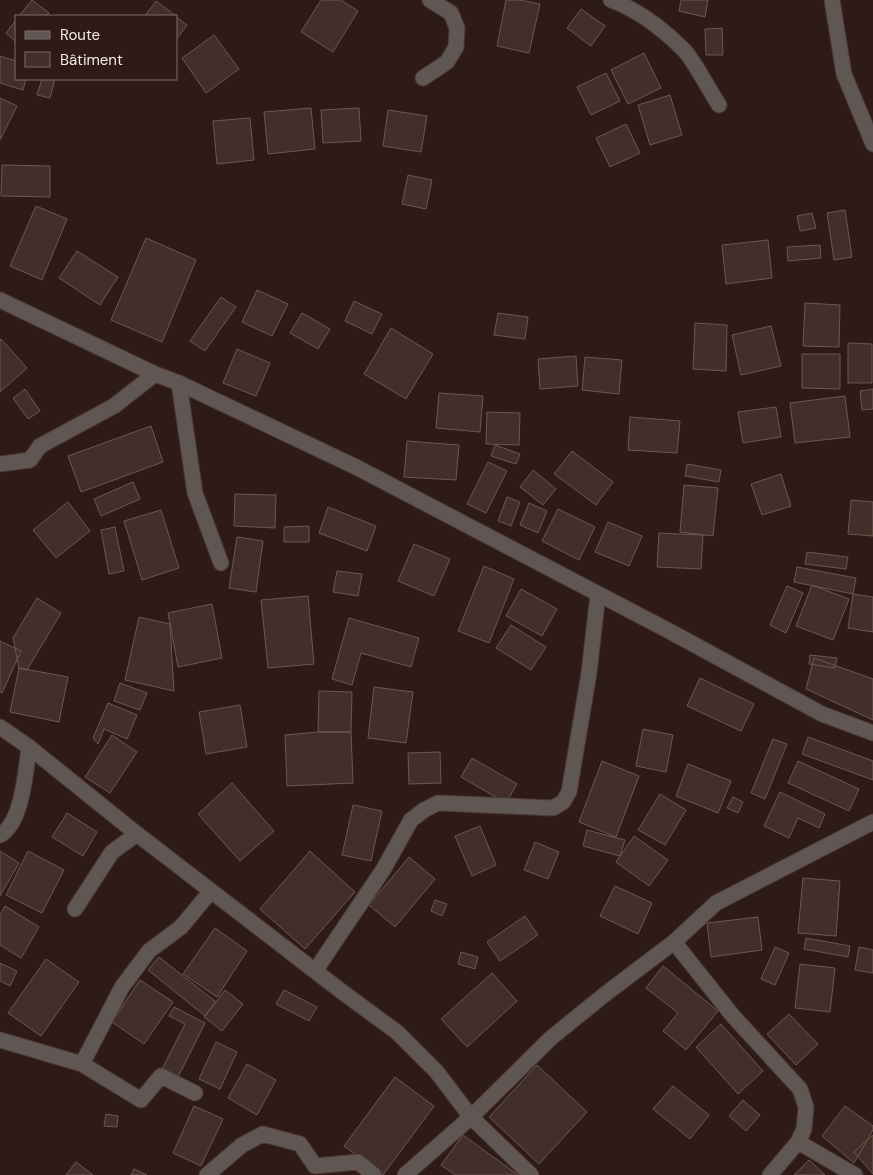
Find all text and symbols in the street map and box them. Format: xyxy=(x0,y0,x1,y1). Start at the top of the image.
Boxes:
legend xyxy=(15,15,178,80)
text: Route xyxy=(60,25,100,45)
text: Bâtiment xyxy=(60,50,123,70)

